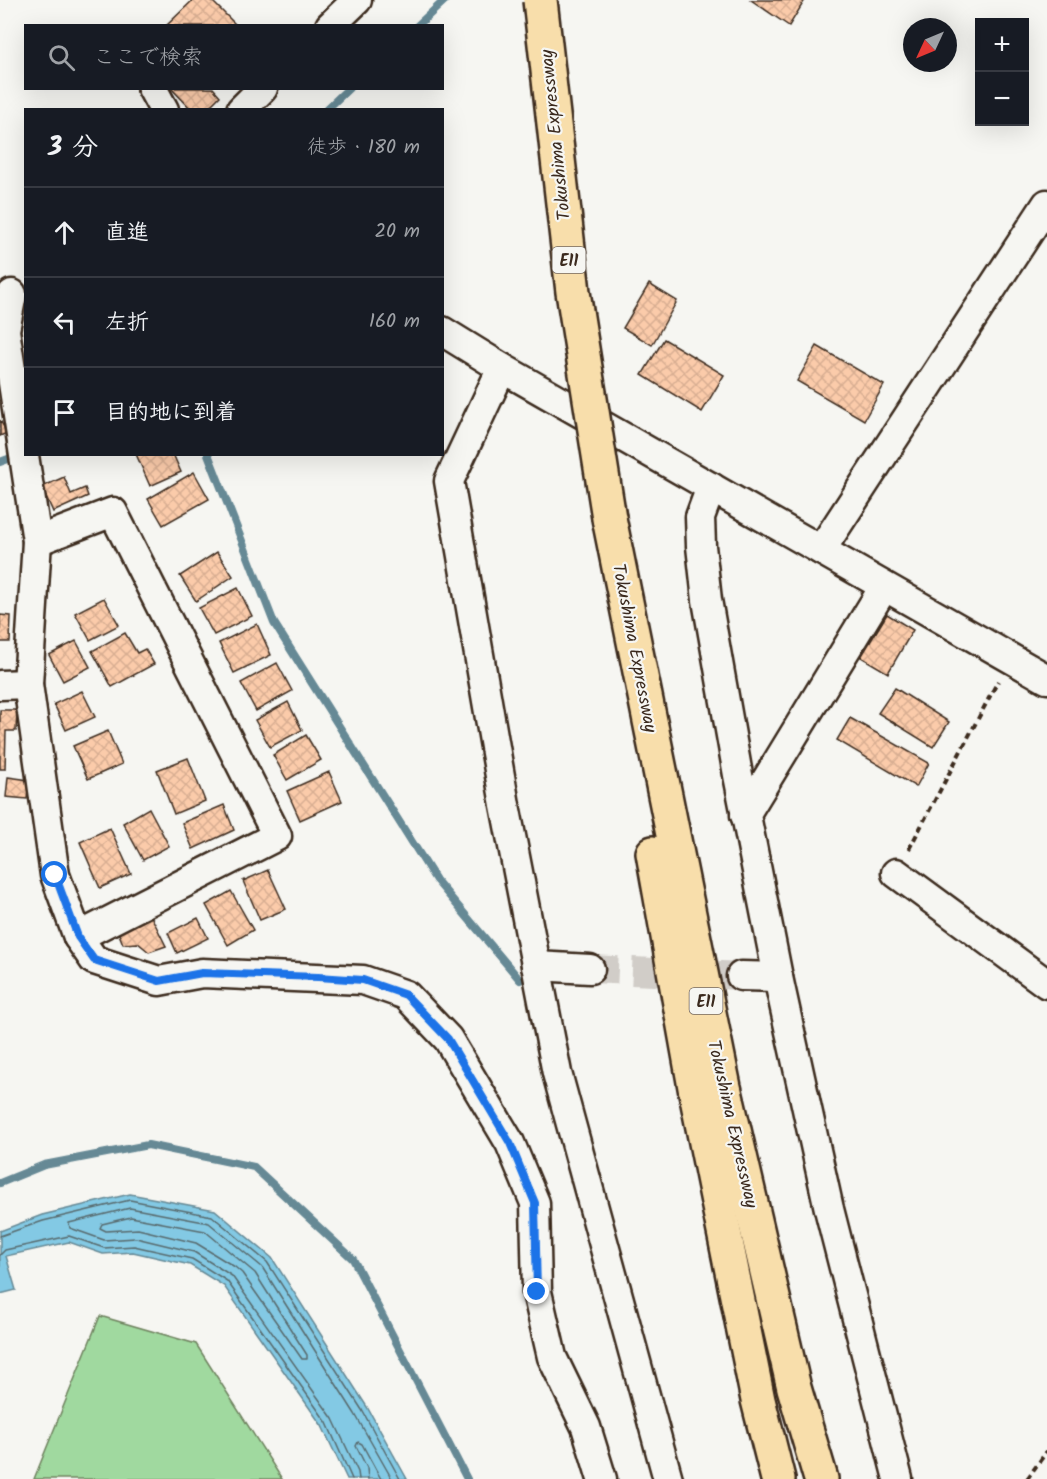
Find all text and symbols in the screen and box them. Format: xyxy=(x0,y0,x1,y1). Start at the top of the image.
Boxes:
north arrow xyxy=(903,18,957,72)
map controls xyxy=(975,18,1029,126)
button: + xyxy=(975,18,1029,72)
search box xyxy=(24,24,444,90)
icon: search xyxy=(45,41,78,74)
text: ここで検索 xyxy=(93,41,203,76)
street label: Tokushima Expressway xyxy=(533,47,580,222)
button: − xyxy=(975,72,1029,126)
text: 3 分 xyxy=(48,127,98,169)
text: 徒歩 · 180 m xyxy=(307,132,420,164)
icon: ahead xyxy=(48,216,81,249)
text: 直進 xyxy=(105,216,149,251)
text: 20 m xyxy=(374,216,420,248)
road number: E11 xyxy=(552,247,586,273)
icon: left xyxy=(48,306,81,339)
text: 左折 xyxy=(105,306,149,341)
text: 160 m xyxy=(369,306,420,338)
icon: arrive xyxy=(48,396,81,429)
text: 目的地に到着 xyxy=(105,396,237,431)
street label: Tokushima Expressway xyxy=(603,561,664,736)
route start xyxy=(41,861,67,887)
road number: E11 xyxy=(690,988,722,1014)
street label: Tokushima Expressway xyxy=(698,1037,765,1212)
route end xyxy=(523,1278,549,1304)

